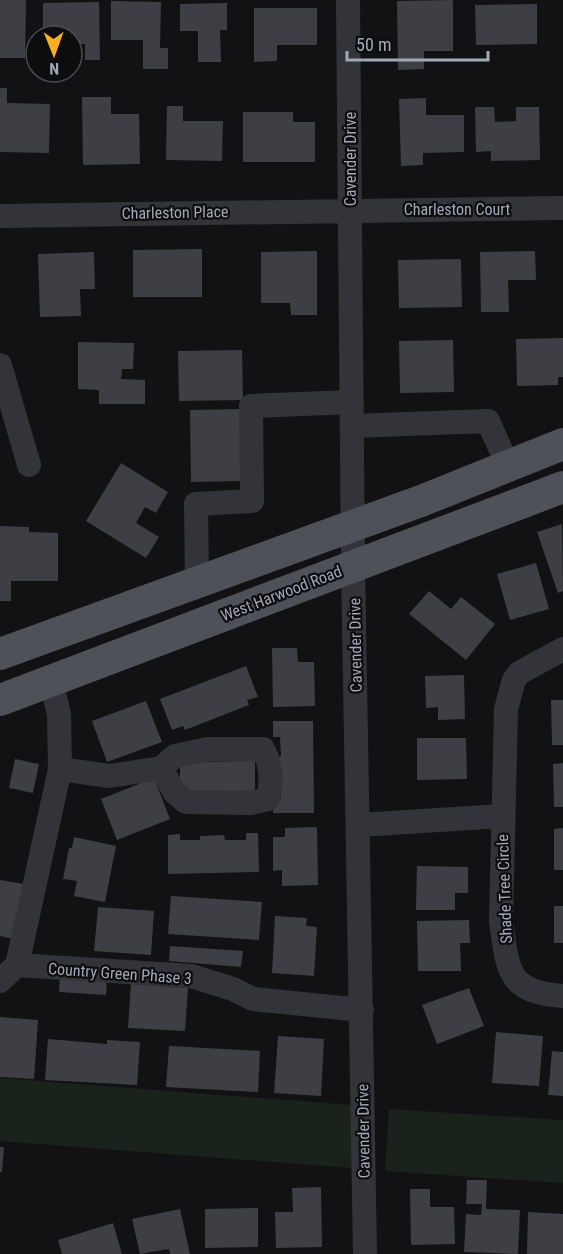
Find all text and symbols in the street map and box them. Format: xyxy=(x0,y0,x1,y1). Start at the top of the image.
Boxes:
north arrow xyxy=(24,24,84,84)
scale bar xyxy=(347,24,488,62)
text: 50 m xyxy=(356,34,391,55)
text: N xyxy=(49,59,59,78)
street label: Cavender Drive xyxy=(341,112,360,206)
street label: Charleston Court xyxy=(404,200,511,219)
street label: Charleston Place xyxy=(121,202,229,223)
street label: West Harwood Road xyxy=(218,562,344,625)
street label: Cavender Drive xyxy=(345,598,366,692)
street label: Shade Tree Circle xyxy=(493,834,516,944)
street label: Country Green Phase 3 xyxy=(48,959,192,988)
street label: Cavender Drive xyxy=(353,1084,374,1178)

